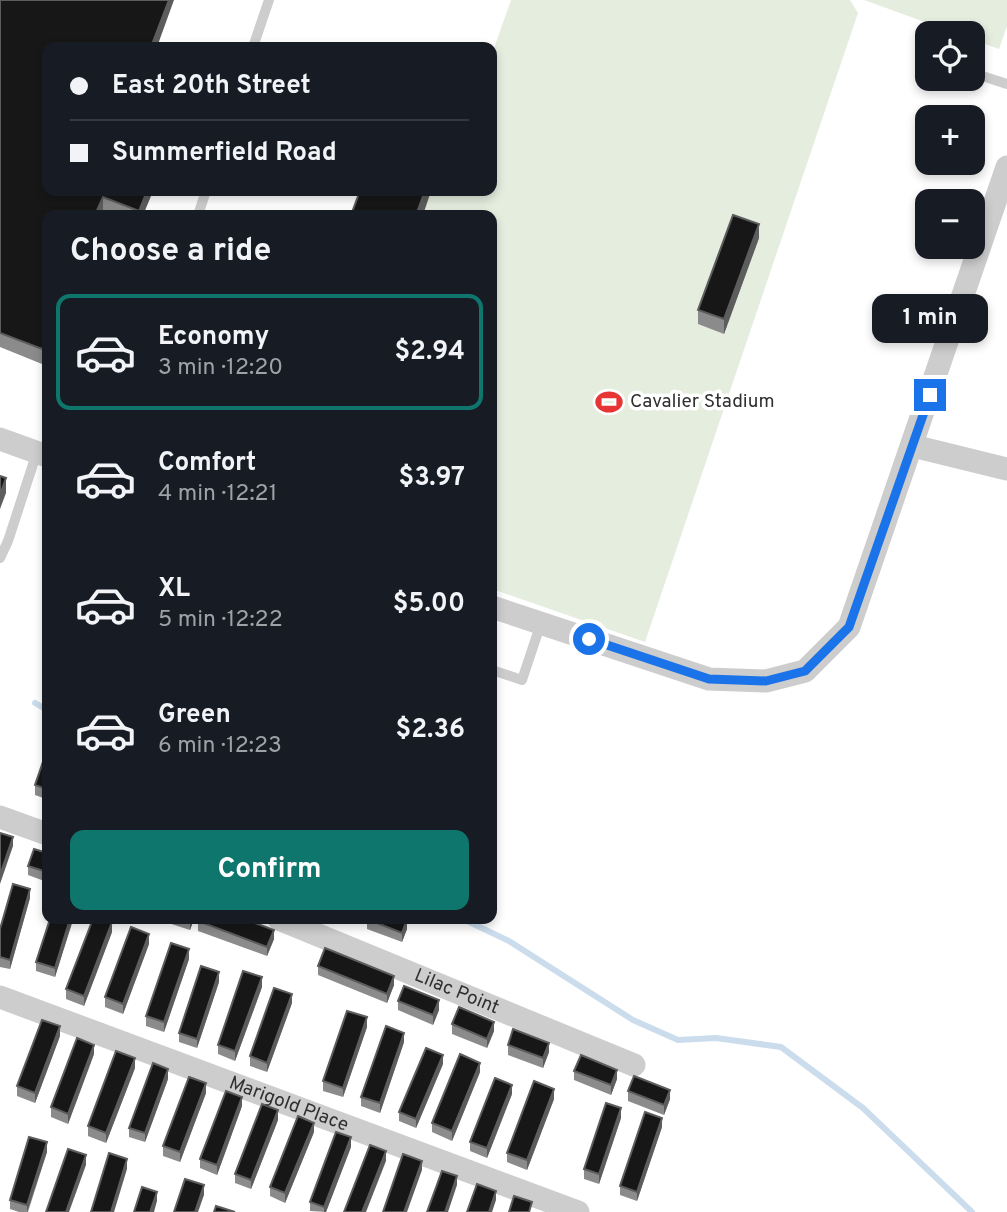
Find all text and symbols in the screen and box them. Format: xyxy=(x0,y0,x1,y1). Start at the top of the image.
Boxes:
map controls xyxy=(915,21,985,259)
button: locate xyxy=(915,21,985,91)
text: East 20th Street xyxy=(112,70,311,103)
button: + xyxy=(915,105,985,175)
text: Summerfield Road xyxy=(112,137,337,170)
button: − xyxy=(915,189,985,259)
text: Choose a ride xyxy=(70,232,271,272)
callout: 1 min xyxy=(872,294,988,342)
text: 1 min xyxy=(902,304,958,333)
icon: car xyxy=(74,321,137,384)
text: Economy xyxy=(158,321,269,354)
text: $2.94 xyxy=(394,336,465,369)
text: 3 min · 12:20 xyxy=(158,354,283,383)
route end xyxy=(914,379,946,411)
sports icon: Cavalier Stadium xyxy=(594,387,624,417)
place label: Cavalier Stadium xyxy=(630,390,775,414)
icon: car xyxy=(74,447,137,510)
text: Comfort xyxy=(158,447,256,480)
text: $3.97 xyxy=(399,462,465,495)
text: 4 min · 12:21 xyxy=(158,480,277,509)
icon: car xyxy=(74,573,137,636)
text: XL xyxy=(158,573,190,606)
text: $5.00 xyxy=(393,588,465,621)
text: 5 min · 12:22 xyxy=(158,606,283,635)
route start xyxy=(573,623,605,655)
icon: car xyxy=(74,699,137,762)
text: Green xyxy=(158,699,231,732)
text: $2.36 xyxy=(396,714,465,747)
text: 6 min · 12:23 xyxy=(158,732,282,761)
button: Confirm xyxy=(70,830,469,910)
street label: Lilac Point xyxy=(410,964,503,1020)
street label: Marigold Place xyxy=(226,1071,352,1138)

